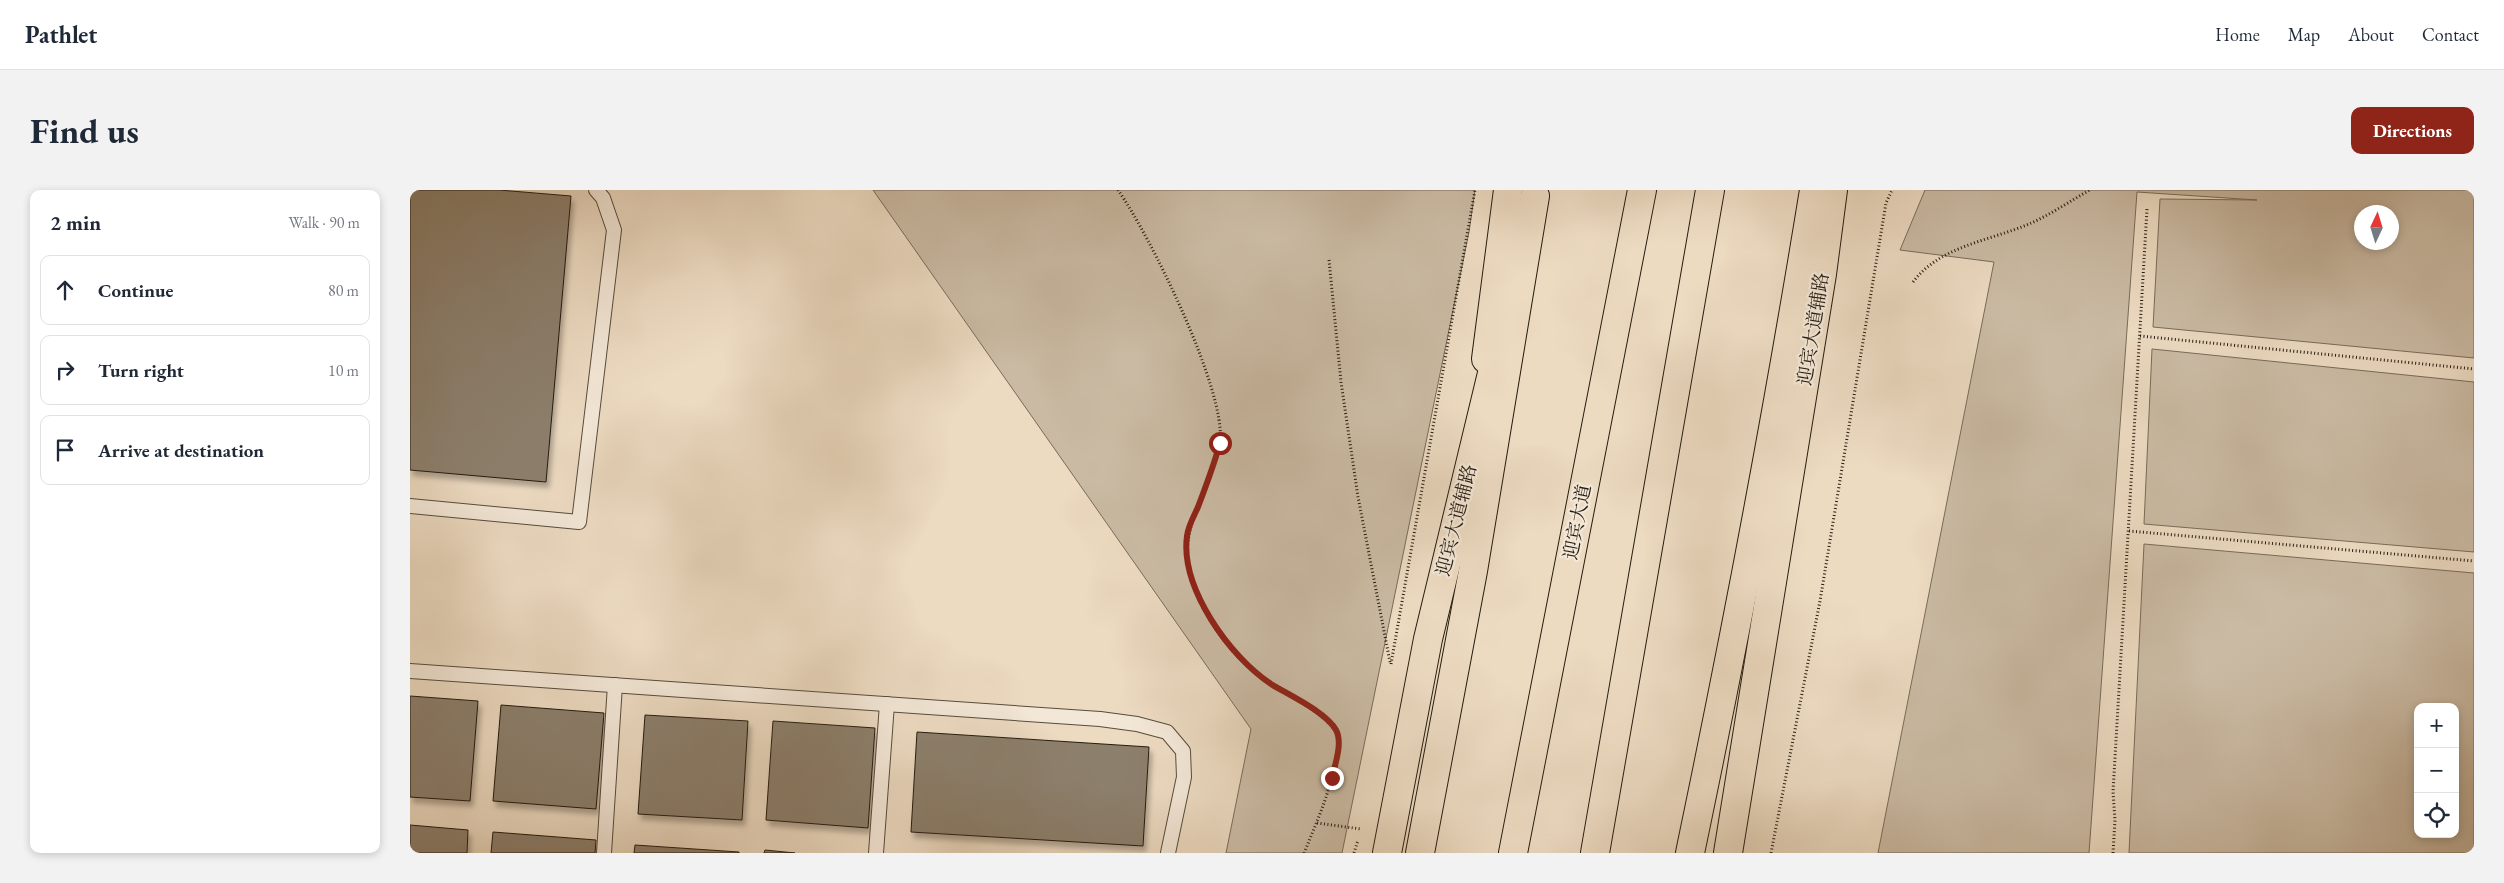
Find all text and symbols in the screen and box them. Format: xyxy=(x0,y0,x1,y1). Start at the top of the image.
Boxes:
text: Pathlet xyxy=(25,19,97,50)
text: Home xyxy=(2215,23,2260,46)
text: Map xyxy=(2288,23,2320,46)
text: About xyxy=(2348,23,2394,46)
text: Contact xyxy=(2422,23,2479,46)
button: Directions xyxy=(2351,107,2474,154)
text: Find us xyxy=(30,108,139,153)
north arrow xyxy=(2354,205,2399,250)
text: 2 min xyxy=(50,209,101,236)
text: Walk · 90 m xyxy=(289,212,360,233)
street label: 迎宾大道辅路 xyxy=(1792,271,1834,387)
icon: ahead xyxy=(51,276,79,304)
text: Continue xyxy=(98,278,173,303)
text: 80 m xyxy=(328,280,359,301)
icon: right xyxy=(51,356,79,384)
text: Turn right xyxy=(98,358,184,383)
text: 10 m xyxy=(328,360,359,381)
route start xyxy=(1209,432,1232,455)
icon: arrive xyxy=(51,436,79,464)
text: Arrive at destination xyxy=(98,438,264,463)
street label: 迎宾大道辅路 xyxy=(1430,462,1482,578)
street label: 迎宾大道 xyxy=(1557,482,1597,562)
map controls xyxy=(2414,703,2459,838)
button: + xyxy=(2414,703,2459,748)
button: − xyxy=(2414,748,2459,793)
route end xyxy=(1321,767,1344,790)
button: locate xyxy=(2414,793,2459,838)

